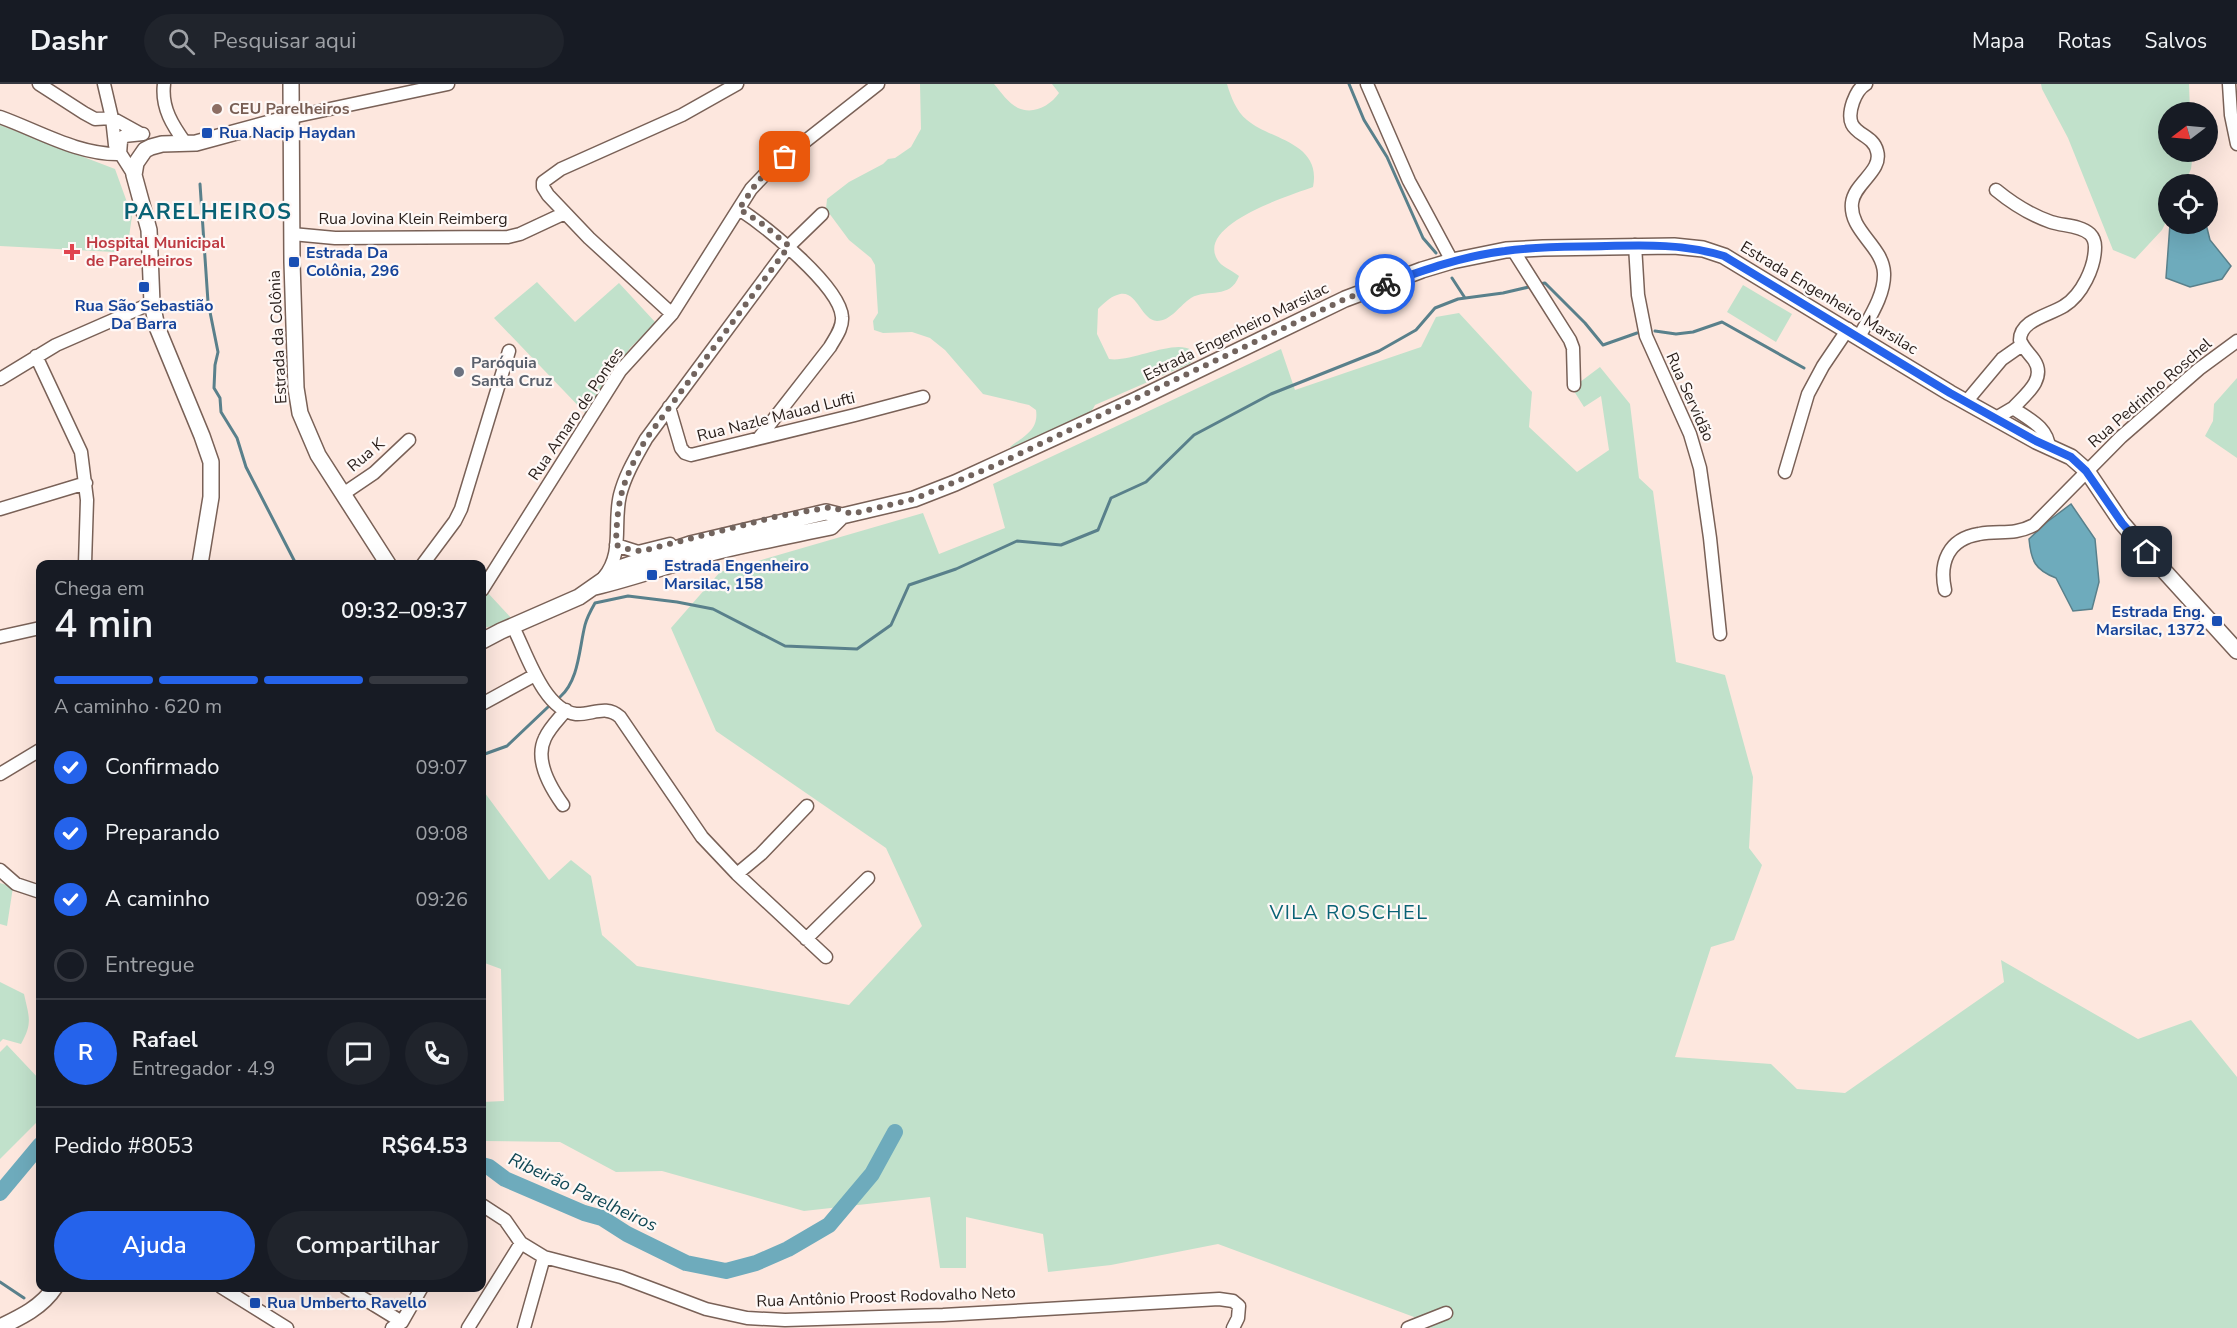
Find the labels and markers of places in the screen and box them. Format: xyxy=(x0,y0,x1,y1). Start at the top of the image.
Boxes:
place label: CEU Parelheiros xyxy=(229,98,350,120)
marker: CEU Parelheiros xyxy=(210,102,224,116)
place label: Rua Nacip Haydan xyxy=(219,122,356,144)
marker: Rua Nacip Haydan xyxy=(200,126,214,140)
pin xyxy=(759,131,810,182)
place label: Hospital Municipal de Parelheiros xyxy=(86,232,225,272)
place label: Estrada Da Colônia, 296 xyxy=(306,242,399,282)
marker: Hospital Municipal de Parelheiros xyxy=(63,243,81,261)
marker: Estrada Da Colônia, 296 xyxy=(287,255,301,269)
marker: Rua São Sebastião Da Barra xyxy=(137,280,151,294)
place label: Rua São Sebastião Da Barra xyxy=(75,295,213,335)
place label: Paróquia Santa Cruz xyxy=(471,352,553,392)
marker: Paróquia Santa Cruz xyxy=(452,365,466,379)
pin xyxy=(2121,526,2172,577)
place label: Estrada Engenheiro Marsilac, 158 xyxy=(664,555,809,595)
marker: Estrada Engenheiro Marsilac, 158 xyxy=(645,568,659,582)
place label: Estrada Eng. Marsilac, 1372 xyxy=(2096,601,2205,641)
marker: Estrada Eng. Marsilac, 1372 xyxy=(2210,614,2224,628)
place label: Rua Umberto Ravello xyxy=(267,1292,427,1314)
marker: Rua Umberto Ravello xyxy=(248,1296,262,1310)

